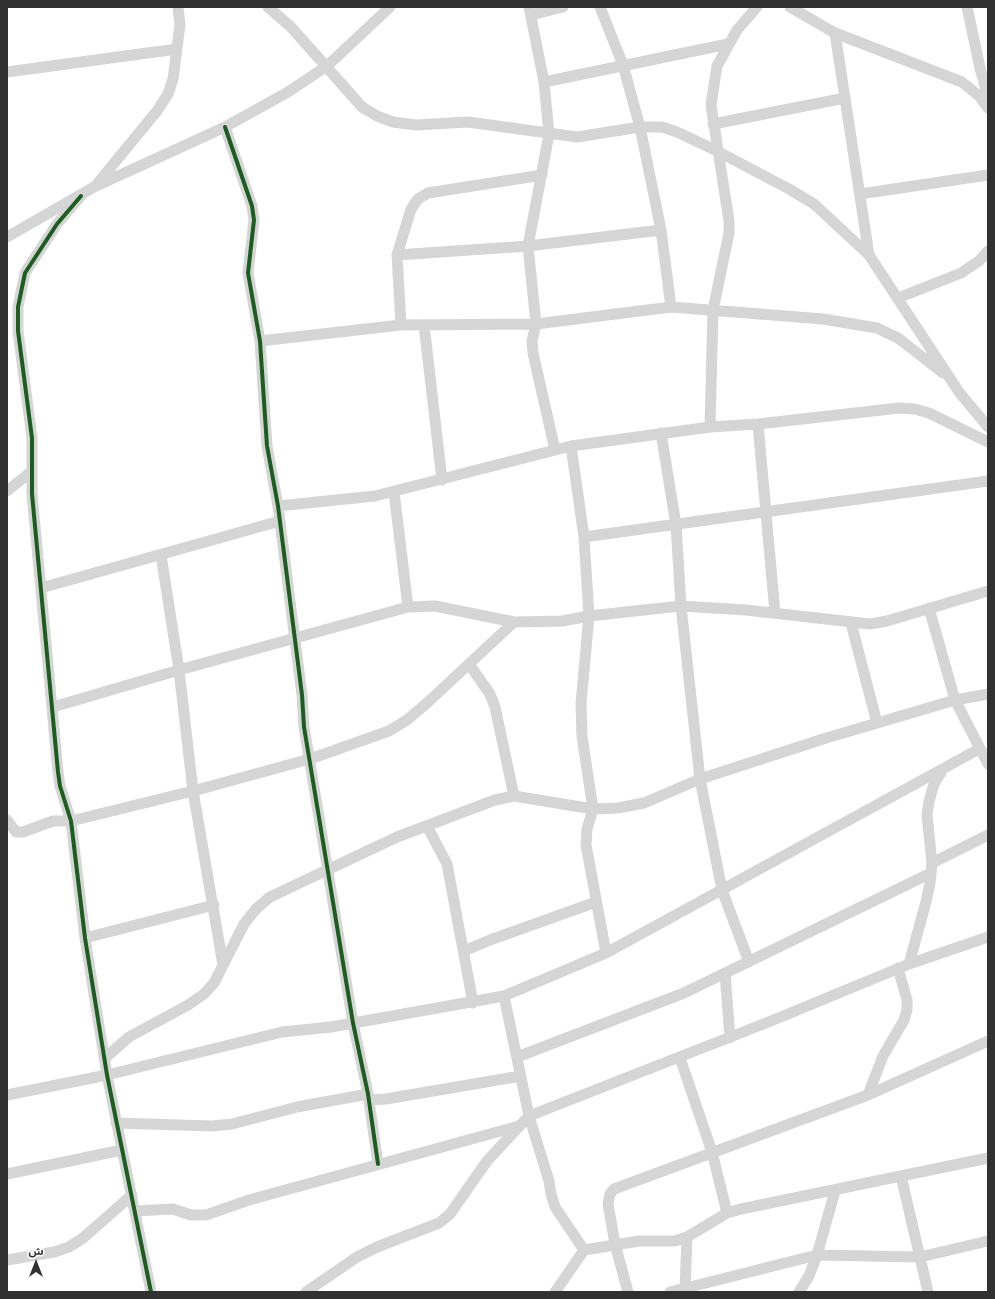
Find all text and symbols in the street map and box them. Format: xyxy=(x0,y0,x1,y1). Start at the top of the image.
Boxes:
north arrow xyxy=(16,1243,56,1283)
text: ش xyxy=(28,1243,44,1259)

